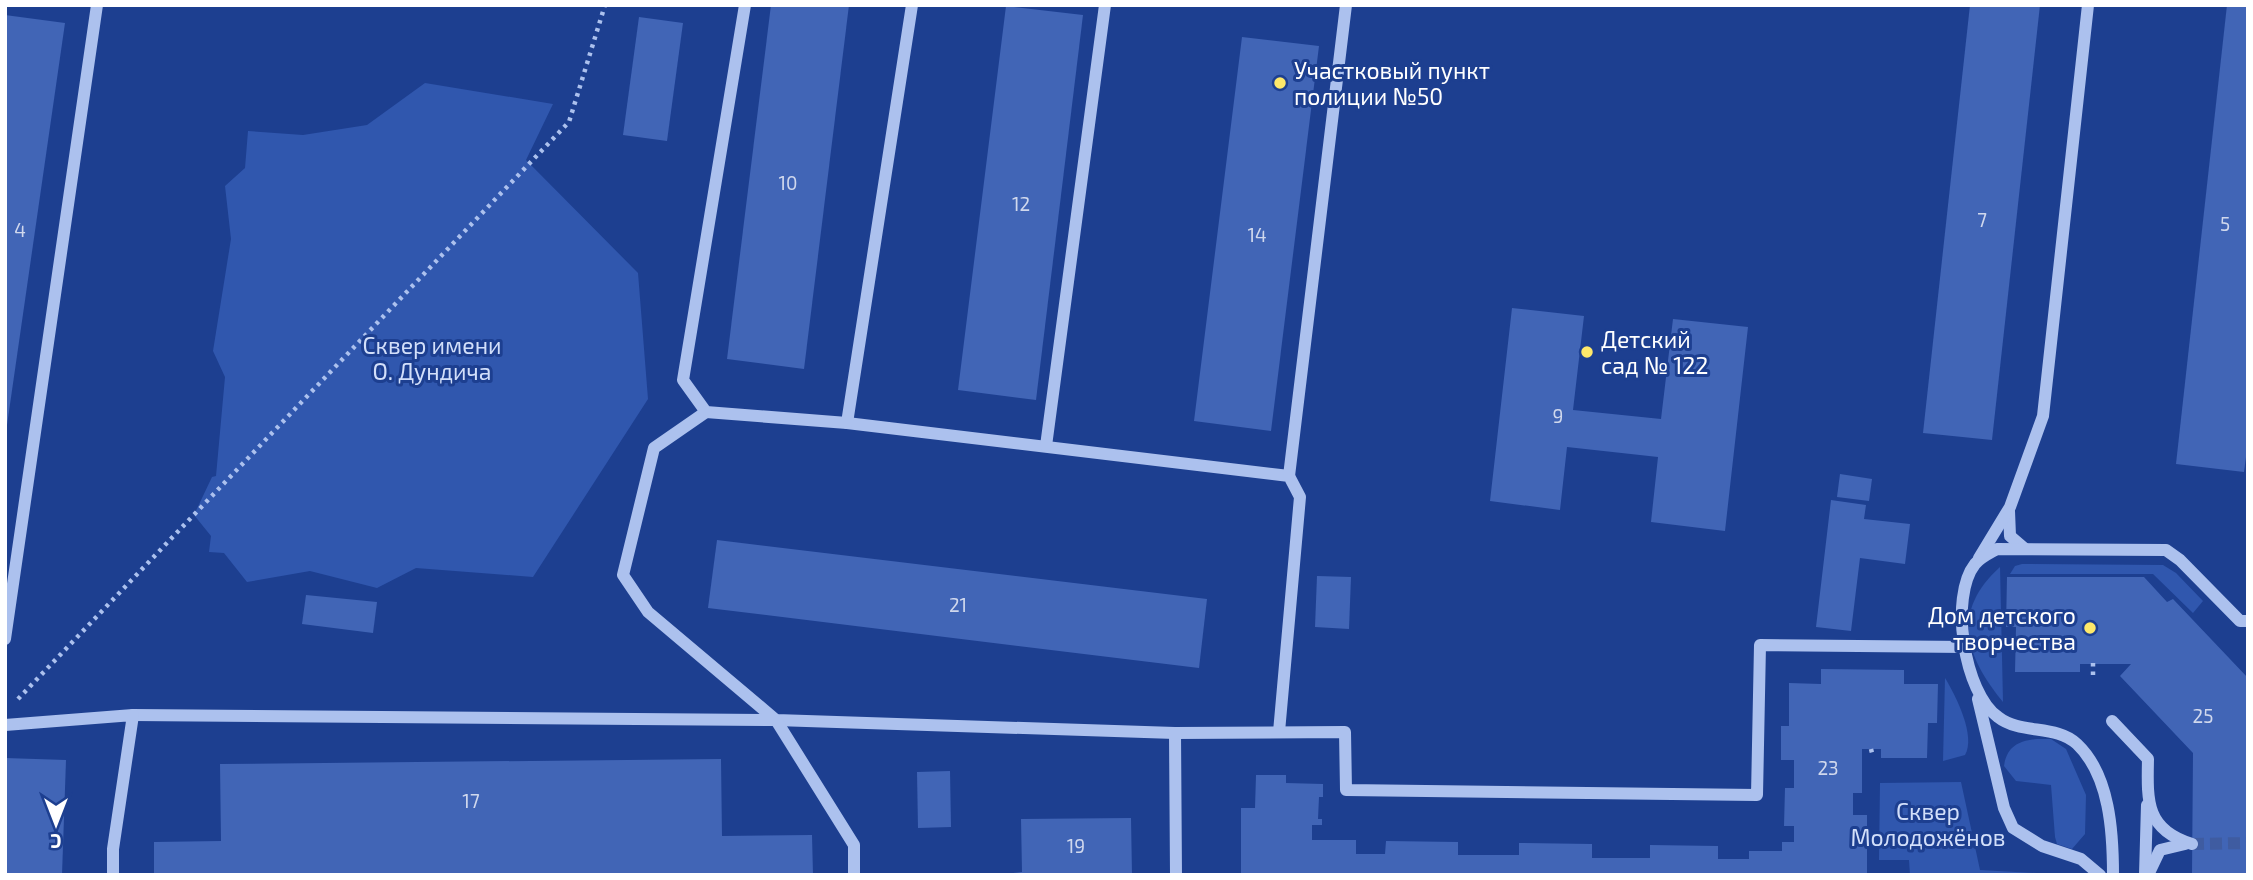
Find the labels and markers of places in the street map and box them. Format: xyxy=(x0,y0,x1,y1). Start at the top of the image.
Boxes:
place label: Участковый пункт полиции №50 xyxy=(1294,56,1490,110)
marker: Участковый пункт полиции №50 xyxy=(1272,75,1288,91)
place label: Детский сад № 122 xyxy=(1601,325,1708,379)
marker: Детский сад № 122 xyxy=(1579,344,1595,360)
place label: Дом детского творчества xyxy=(1928,601,2076,655)
marker: Дом детского творчества xyxy=(2082,620,2098,636)

